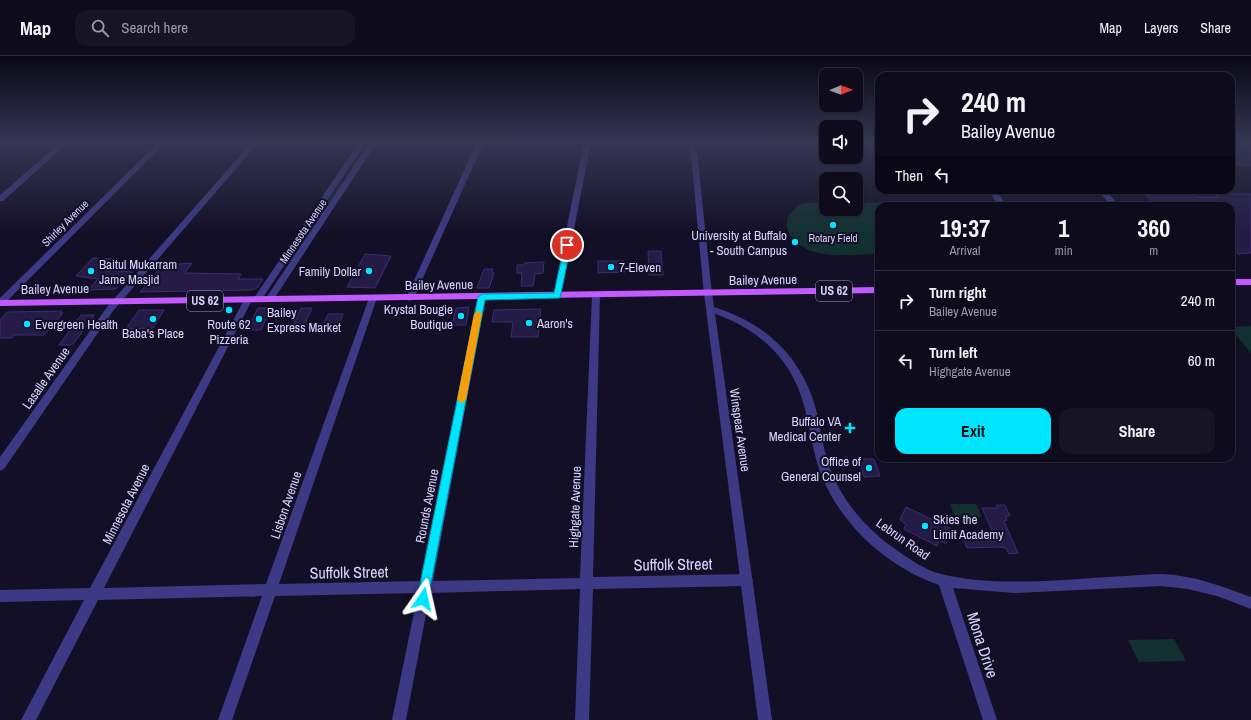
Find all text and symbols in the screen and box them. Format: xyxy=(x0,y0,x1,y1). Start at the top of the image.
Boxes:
search box xyxy=(75,10,355,46)
text: Map xyxy=(20,15,51,41)
icon: search xyxy=(89,17,111,39)
text: Search here xyxy=(121,17,188,38)
text: Map xyxy=(1100,19,1122,37)
text: Layers xyxy=(1144,19,1178,37)
text: Share xyxy=(1200,19,1231,37)
north arrow xyxy=(819,68,863,112)
map controls xyxy=(819,68,863,216)
text: 240 m xyxy=(961,83,1026,121)
icon: right xyxy=(895,88,947,140)
text: Bailey Avenue xyxy=(961,119,1055,144)
button: sound xyxy=(819,120,863,164)
icon: left xyxy=(931,164,953,186)
text: Then xyxy=(895,165,923,186)
button: search xyxy=(819,172,863,216)
street label: Minnesota Avenue xyxy=(276,196,330,266)
street label: Shirley Avenue xyxy=(39,197,91,249)
text: 19:37 xyxy=(940,212,990,244)
text: 1 xyxy=(1058,212,1069,244)
text: 360 xyxy=(1137,212,1170,244)
marker: Rotary Field xyxy=(828,220,838,230)
place label: University at Buffalo - South Campus xyxy=(691,227,787,259)
pin xyxy=(550,228,584,262)
place label: Rotary Field xyxy=(808,231,858,245)
icon: arrive xyxy=(556,234,578,256)
marker: University at Buffalo - South Campus xyxy=(790,237,800,247)
text: Arrival xyxy=(950,242,980,259)
text: min xyxy=(1055,242,1073,259)
text: m xyxy=(1149,242,1158,259)
place label: Baitul Mukarram Jame Masjid xyxy=(99,256,177,288)
place label: 7-Eleven xyxy=(619,259,661,276)
marker: 7-Eleven xyxy=(606,262,616,272)
place label: Family Dollar xyxy=(299,263,361,280)
marker: Baitul Mukarram Jame Masjid xyxy=(86,266,96,276)
marker: Family Dollar xyxy=(364,266,374,276)
street label: Bailey Avenue xyxy=(729,271,797,289)
street label: Bailey Avenue xyxy=(405,276,473,294)
street label: Bailey Avenue xyxy=(21,280,89,298)
road number: US 62 xyxy=(816,281,852,301)
text: Turn right xyxy=(929,282,986,303)
icon: right xyxy=(895,290,917,312)
text: 240 m xyxy=(1181,290,1215,311)
road number: US 62 xyxy=(187,291,223,311)
place label: Krystal Bougie Boutique xyxy=(384,301,453,333)
text: Bailey Avenue xyxy=(929,303,997,320)
place label: Bailey Express Market xyxy=(267,304,341,336)
marker: Route 62 Pizzeria xyxy=(224,305,234,315)
marker: Krystal Bougie Boutique xyxy=(456,311,466,321)
marker: Baba's Place xyxy=(148,314,158,324)
marker: Bailey Express Market xyxy=(254,314,264,324)
place label: Aaron's xyxy=(536,315,573,332)
place label: Evergreen Health xyxy=(35,316,118,333)
place label: Route 62 Pizzeria xyxy=(207,316,251,348)
marker: Aaron's xyxy=(524,318,534,328)
marker: Evergreen Health xyxy=(22,319,32,329)
place label: Baba's Place xyxy=(122,325,184,342)
text: Turn left xyxy=(929,342,977,363)
street label: Lasalle Avenue xyxy=(18,344,74,412)
icon: left xyxy=(895,350,917,372)
text: 60 m xyxy=(1188,350,1215,371)
text: Highgate Avenue xyxy=(929,363,1011,380)
street label: Winspear Avenue xyxy=(726,387,754,473)
button: Exit xyxy=(895,408,1051,454)
button: Share xyxy=(1059,408,1215,454)
place label: Buffalo VA Medical Center xyxy=(769,413,842,445)
marker: Buffalo VA Medical Center xyxy=(844,422,856,434)
place label: Office of General Counsel xyxy=(781,453,861,485)
street label: Minnesota Avenue xyxy=(98,461,154,547)
marker: Office of General Counsel xyxy=(864,463,874,473)
street label: Highgate Avenue xyxy=(565,466,585,548)
street label: Rounds Avenue xyxy=(411,467,443,544)
street label: Lisbon Avenue xyxy=(267,469,306,541)
place label: Skies the Limit Academy xyxy=(933,511,1004,543)
street label: Lebrun Road xyxy=(873,514,933,564)
marker: Skies the Limit Academy xyxy=(920,521,930,531)
street label: Suffolk Street xyxy=(634,552,713,576)
street label: Suffolk Street xyxy=(310,560,389,584)
position arrow xyxy=(402,578,444,620)
street label: Mona Drive xyxy=(962,609,1004,681)

